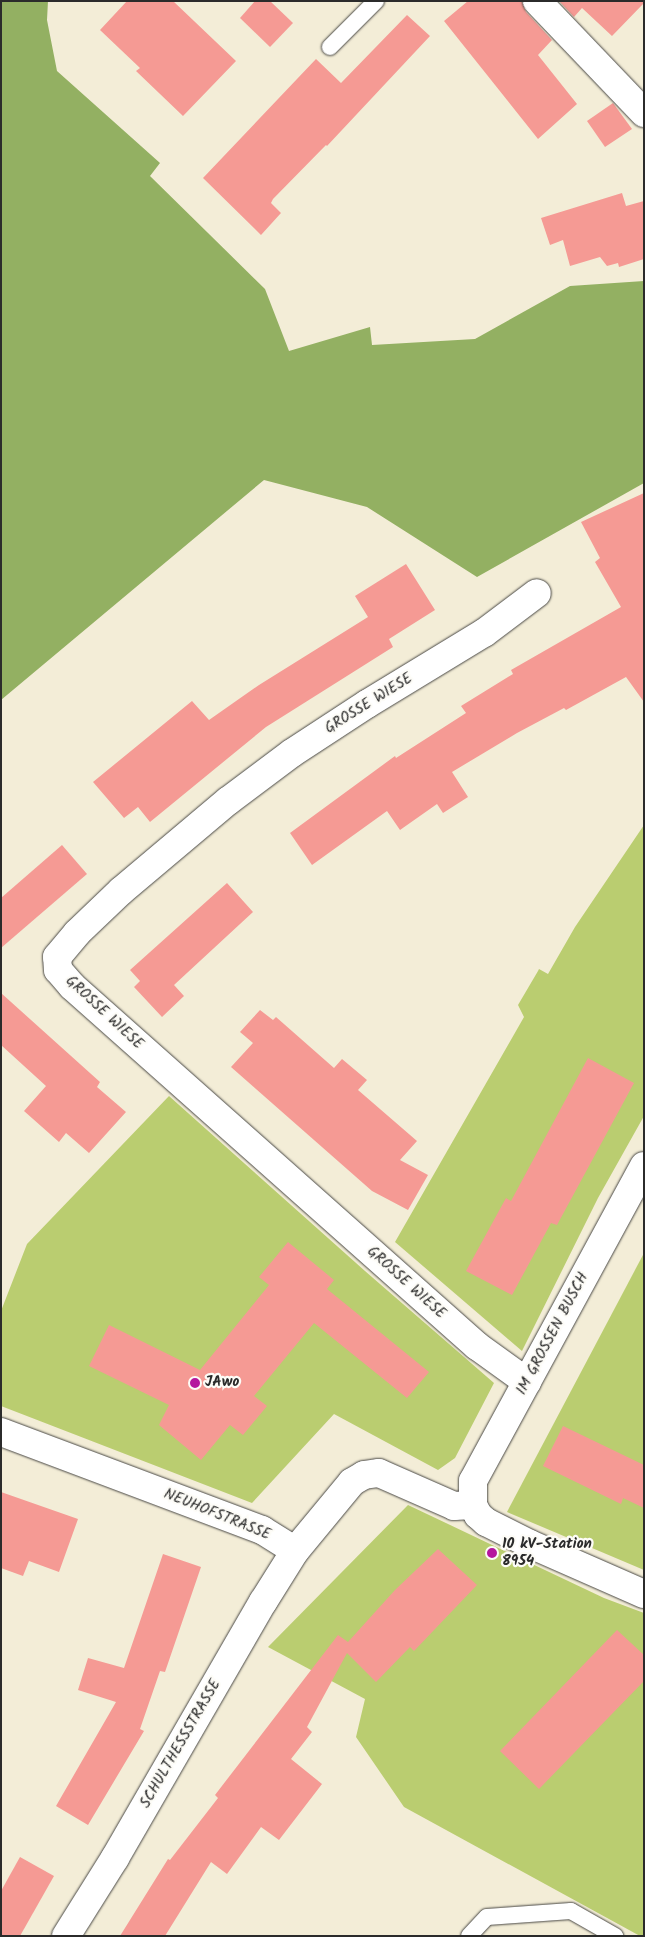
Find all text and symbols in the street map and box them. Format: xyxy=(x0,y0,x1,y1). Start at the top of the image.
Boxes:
street label: GROSSE WIESE xyxy=(322,670,416,738)
street label: GROSSE WIESE xyxy=(61,972,147,1054)
street label: GROSSE WIESE xyxy=(363,1243,449,1323)
street label: IM GROSSEN BUSCH xyxy=(513,1270,593,1398)
place label: JAwo xyxy=(205,1374,239,1392)
marker: JAwo xyxy=(189,1377,201,1389)
street label: NEUHOFSTRASSE xyxy=(161,1485,273,1545)
place label: 10 kV-Station 8954 xyxy=(502,1535,592,1570)
marker: 10 kV-Station 8954 xyxy=(486,1547,498,1559)
street label: SCHULTHESSSTRASSE xyxy=(137,1676,225,1812)

